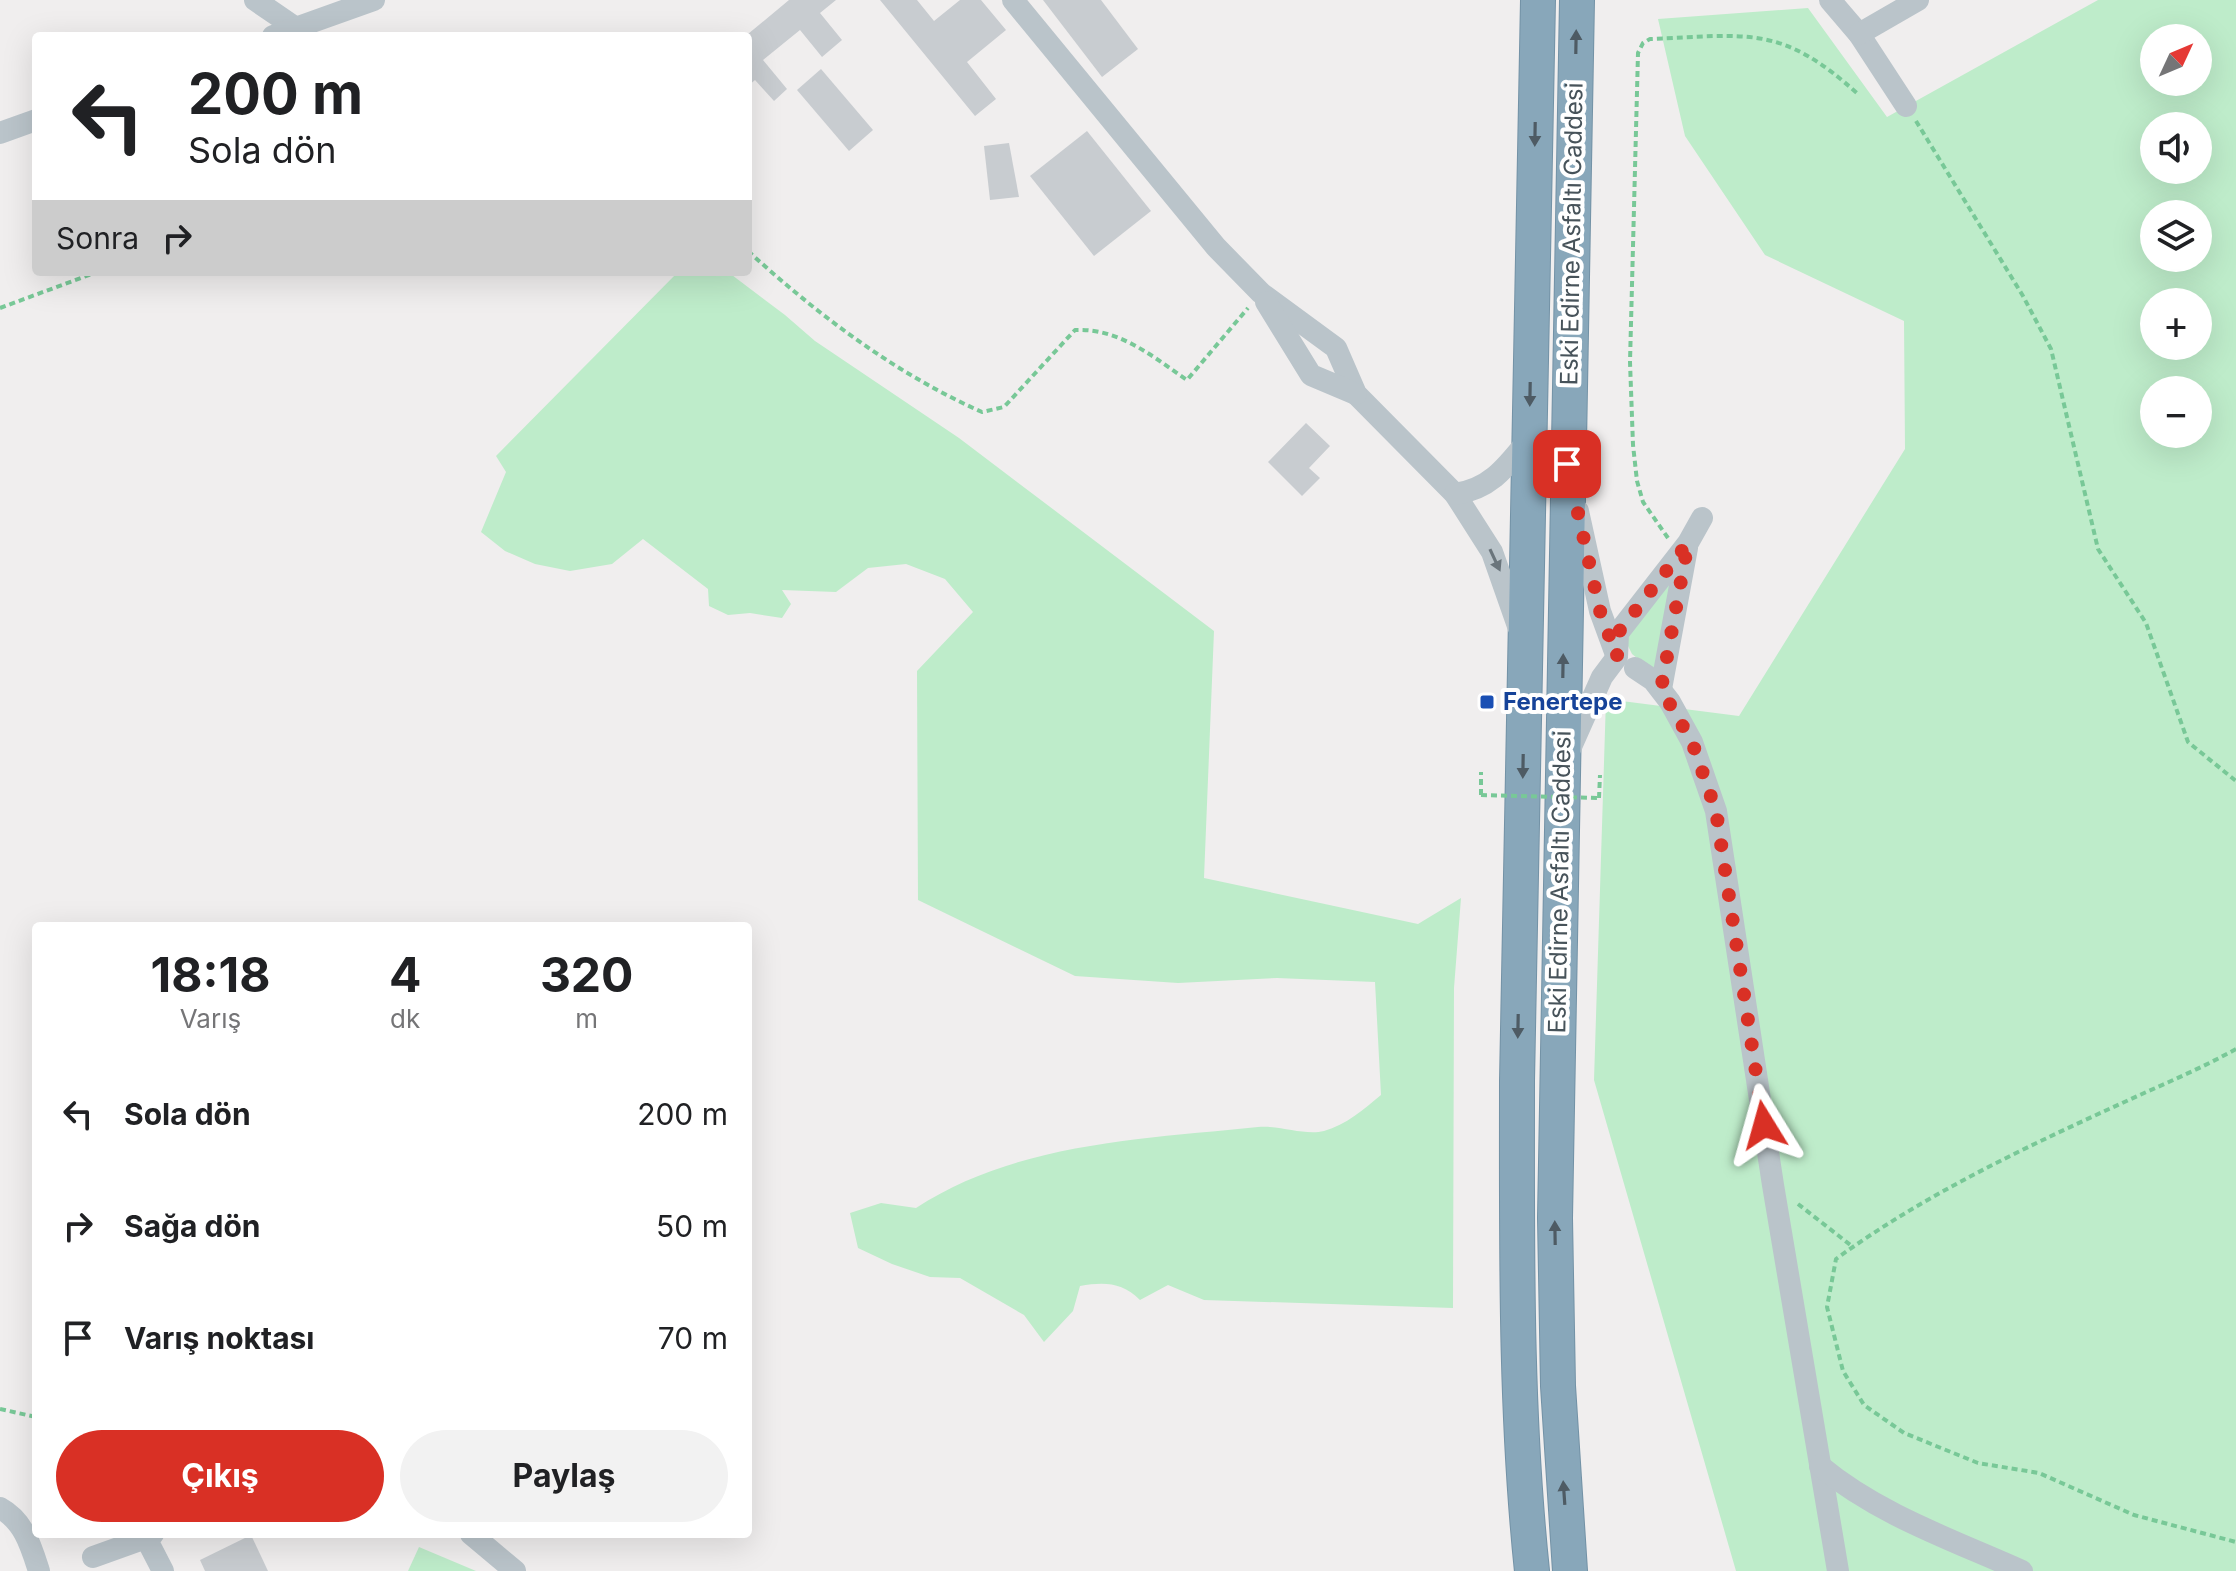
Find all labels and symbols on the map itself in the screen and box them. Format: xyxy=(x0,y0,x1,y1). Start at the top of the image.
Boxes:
north arrow xyxy=(2140,24,2212,96)
one-way arrow xyxy=(1569,29,1582,54)
street label: Eski Edirne Asfaltı Caddesi xyxy=(1554,82,1589,386)
one-way arrow xyxy=(1529,122,1542,147)
one-way arrow xyxy=(1524,382,1536,407)
pin xyxy=(1533,430,1601,498)
one-way arrow xyxy=(1489,548,1502,571)
one-way arrow xyxy=(1557,653,1570,678)
place label: Fenertepe xyxy=(1503,687,1622,716)
marker: Fenertepe xyxy=(1478,693,1496,711)
street label: Eski Edirne Asfaltı Caddesi xyxy=(1542,730,1577,1034)
one-way arrow xyxy=(1517,754,1529,779)
one-way arrow xyxy=(1512,1014,1525,1039)
position arrow xyxy=(1722,1083,1806,1167)
one-way arrow xyxy=(1549,1220,1561,1245)
one-way arrow xyxy=(1557,1480,1570,1505)

